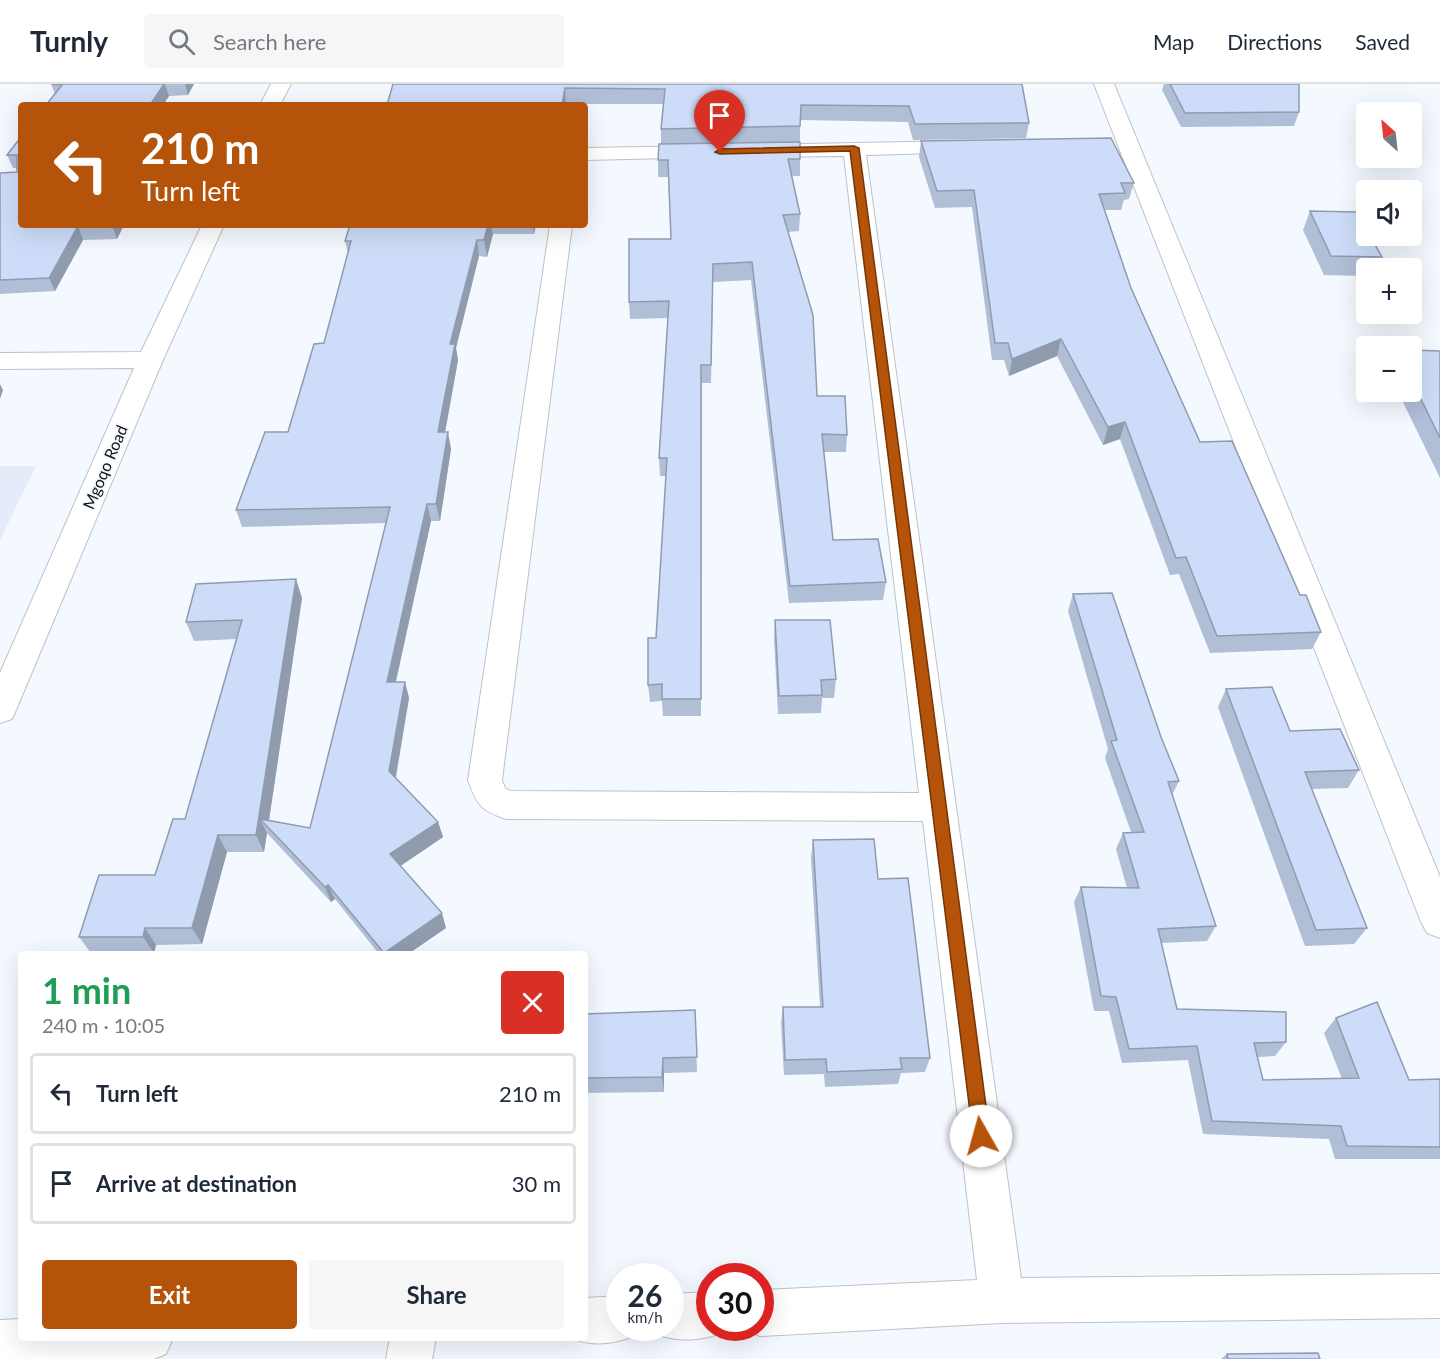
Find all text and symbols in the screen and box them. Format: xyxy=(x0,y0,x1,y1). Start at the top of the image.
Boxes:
search box xyxy=(144,14,564,68)
text: Turnly xyxy=(30,24,108,58)
icon: search xyxy=(165,25,198,58)
text: Search here xyxy=(213,28,326,55)
text: Map xyxy=(1153,29,1194,54)
text: Directions xyxy=(1227,29,1322,54)
text: Saved xyxy=(1355,29,1410,54)
pin xyxy=(694,90,745,152)
icon: arrive xyxy=(703,99,736,132)
north arrow xyxy=(1356,102,1422,168)
map controls xyxy=(1356,102,1422,402)
text: 210 m xyxy=(141,123,259,173)
icon: left xyxy=(42,126,120,204)
text: Turn left xyxy=(141,174,240,207)
button: sound xyxy=(1356,180,1422,246)
button: + xyxy=(1356,258,1422,324)
button: − xyxy=(1356,336,1422,402)
street label: Mgoqo Road xyxy=(78,422,131,512)
text: 1 min xyxy=(42,968,131,1012)
button: close xyxy=(501,971,564,1034)
text: 240 m · 10:05 xyxy=(42,1013,165,1037)
icon: left xyxy=(45,1077,78,1110)
text: Turn left xyxy=(96,1080,178,1107)
text: 210 m xyxy=(499,1080,561,1107)
position arrow xyxy=(949,1104,1013,1168)
icon: arrive xyxy=(45,1167,78,1200)
text: Arrive at destination xyxy=(96,1170,297,1197)
text: 30 m xyxy=(512,1170,561,1197)
button: Exit xyxy=(42,1260,297,1329)
button: Share xyxy=(309,1260,564,1329)
speed limit sign: 30 xyxy=(696,1263,774,1341)
text: 26 xyxy=(628,1277,662,1313)
text: km/h xyxy=(627,1308,663,1326)

